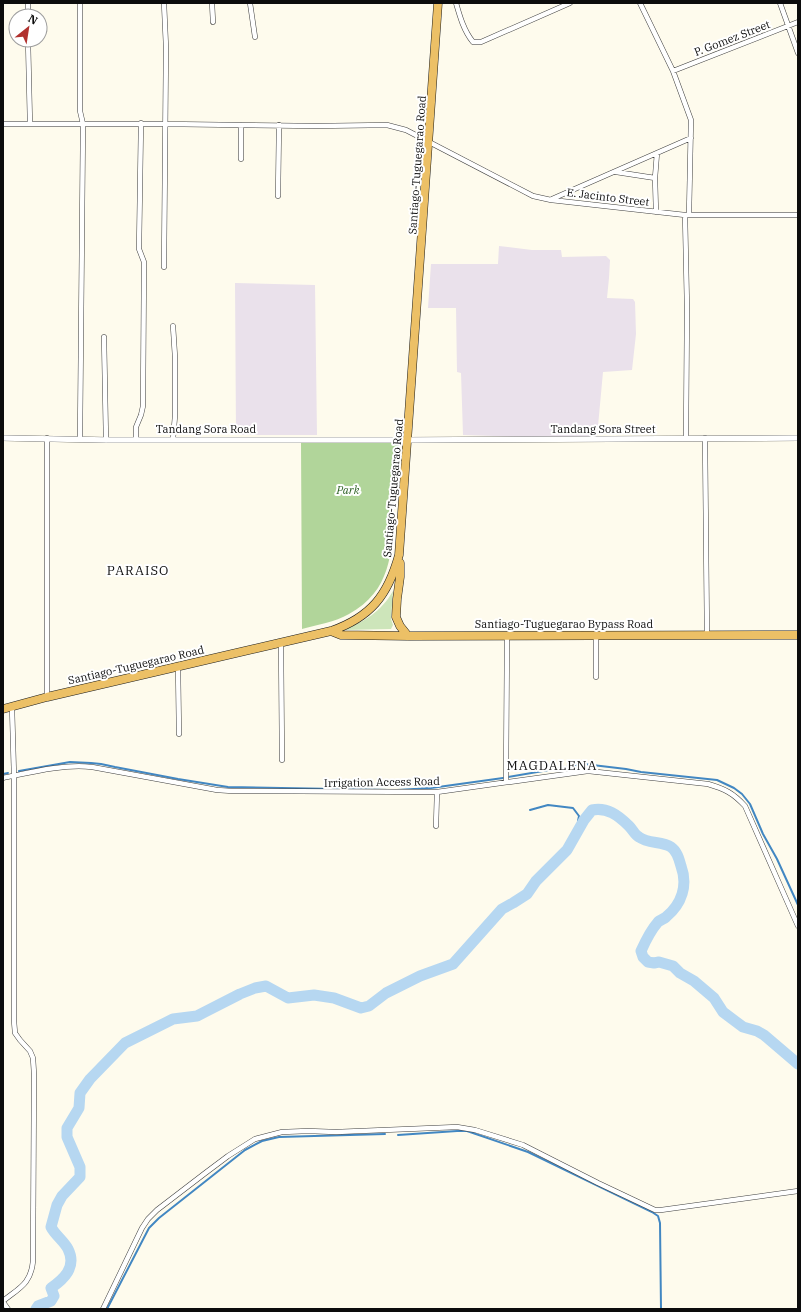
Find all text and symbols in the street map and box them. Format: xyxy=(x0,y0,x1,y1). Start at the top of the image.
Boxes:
north arrow xyxy=(8,8,48,48)
text: N xyxy=(26,11,41,28)
street label: P. Gomez Street xyxy=(692,17,772,59)
street label: Santiago-Tuguegarao Road xyxy=(405,95,429,235)
street label: E. Jacinto Street xyxy=(566,185,650,209)
street label: Santiago-Tuguegarao Road xyxy=(380,418,406,558)
street label: Tandang Sora Road xyxy=(156,422,256,436)
street label: Tandang Sora Street xyxy=(550,422,656,436)
park label: Park xyxy=(336,483,360,497)
district label: PARAISO xyxy=(107,562,169,579)
street label: Santiago-Tuguegarao Bypass Road xyxy=(475,617,654,631)
street label: Santiago-Tuguegarao Road xyxy=(67,642,206,687)
district label: MAGDALENA xyxy=(506,757,598,774)
street label: Irrigation Access Road xyxy=(324,774,440,790)

